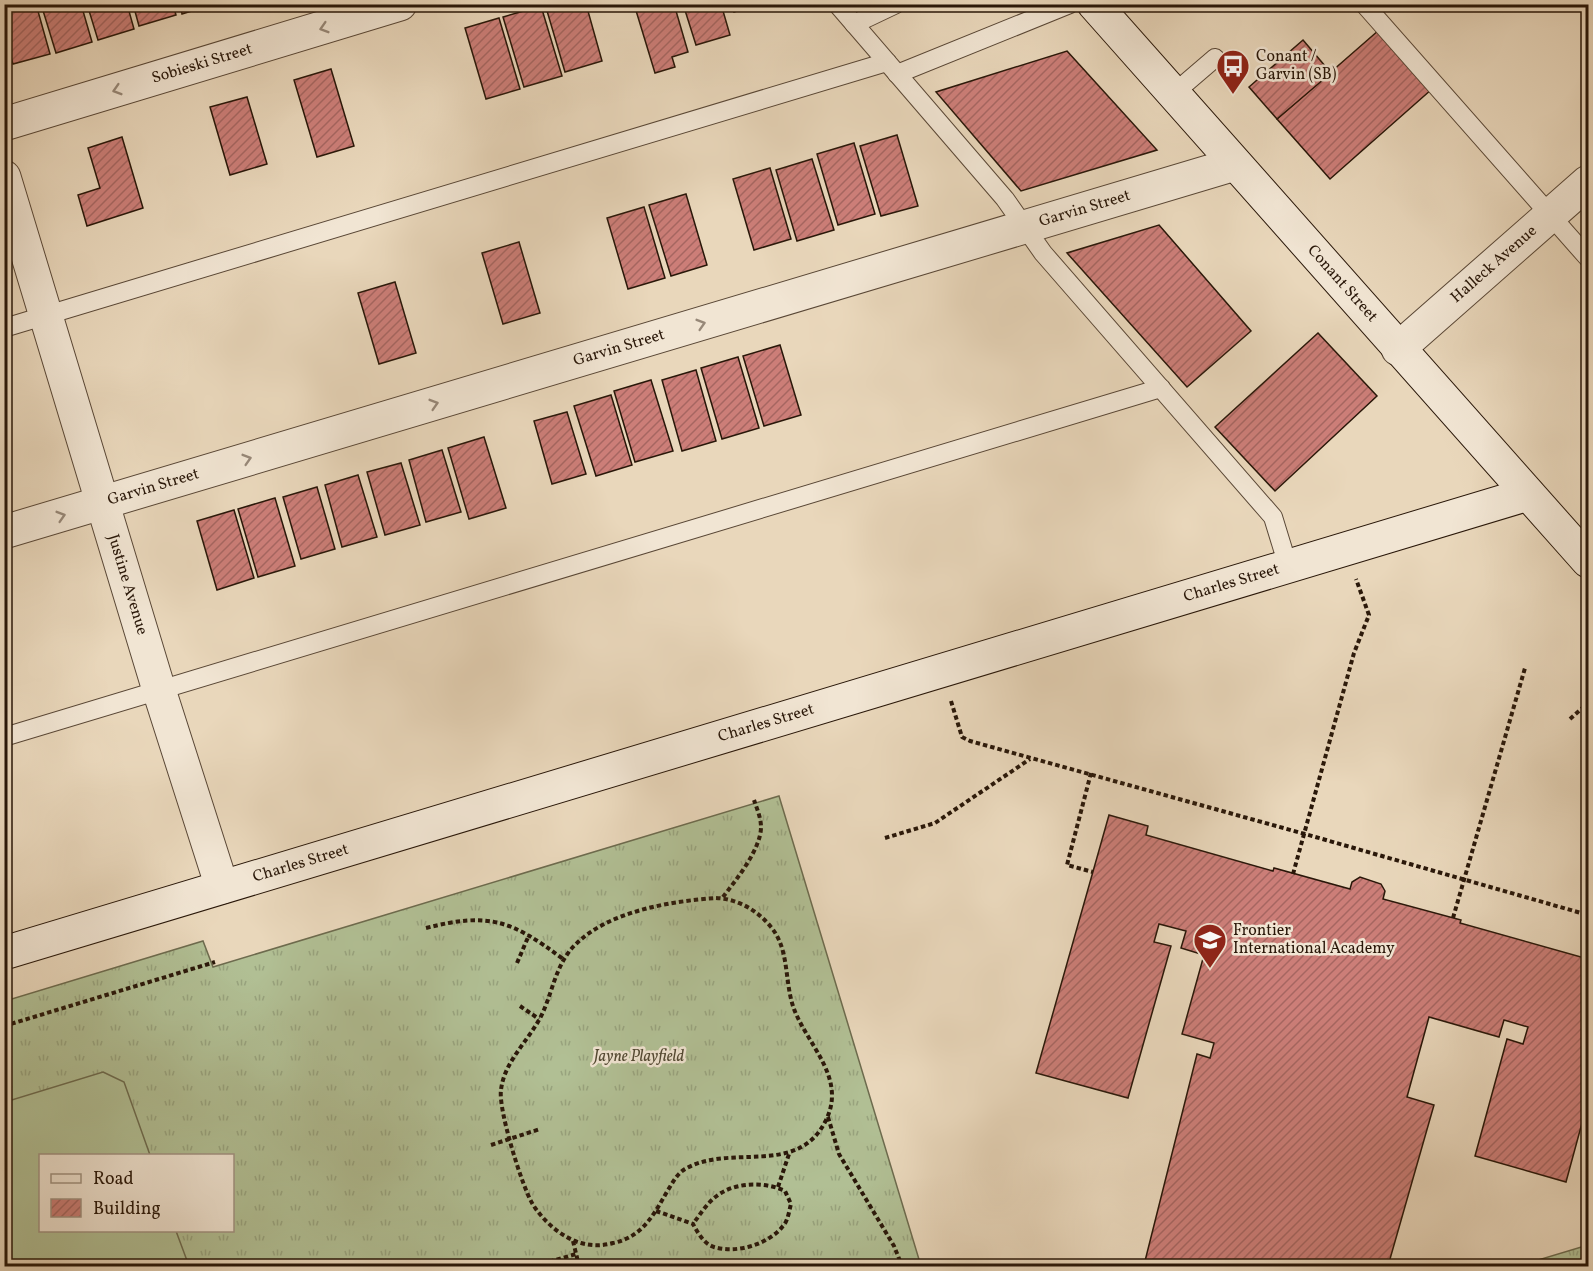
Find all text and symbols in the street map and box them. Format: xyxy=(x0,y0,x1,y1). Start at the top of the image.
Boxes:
one-way arrow xyxy=(319,20,330,33)
street label: Sobieski Street xyxy=(149,38,255,90)
place label: Conant / Garvin (SB) xyxy=(1256,46,1337,86)
bus stop icon: Conant / Garvin (SB) xyxy=(1215,48,1251,95)
one-way arrow xyxy=(112,83,123,95)
street label: Garvin Street xyxy=(1036,185,1133,233)
street label: Halleck Avenue xyxy=(1446,220,1542,309)
street label: Conant Street xyxy=(1302,240,1383,328)
one-way arrow xyxy=(695,319,706,331)
street label: Garvin Street xyxy=(571,324,668,372)
one-way arrow xyxy=(428,399,439,411)
one-way arrow xyxy=(241,454,252,466)
street label: Garvin Street xyxy=(105,463,202,511)
one-way arrow xyxy=(55,511,65,523)
street label: Justine Avenue xyxy=(102,532,153,638)
street label: Charles Street xyxy=(1181,558,1283,608)
street label: Charles Street xyxy=(716,699,817,748)
street label: Charles Street xyxy=(250,839,352,888)
place label: Frontier International Academy xyxy=(1233,920,1395,960)
school or university icon: Frontier International Academy xyxy=(1192,922,1228,969)
park label: Jayne Playfield xyxy=(592,1046,685,1068)
legend xyxy=(39,1154,234,1232)
text: Road xyxy=(93,1167,134,1192)
text: Building xyxy=(93,1197,161,1222)

